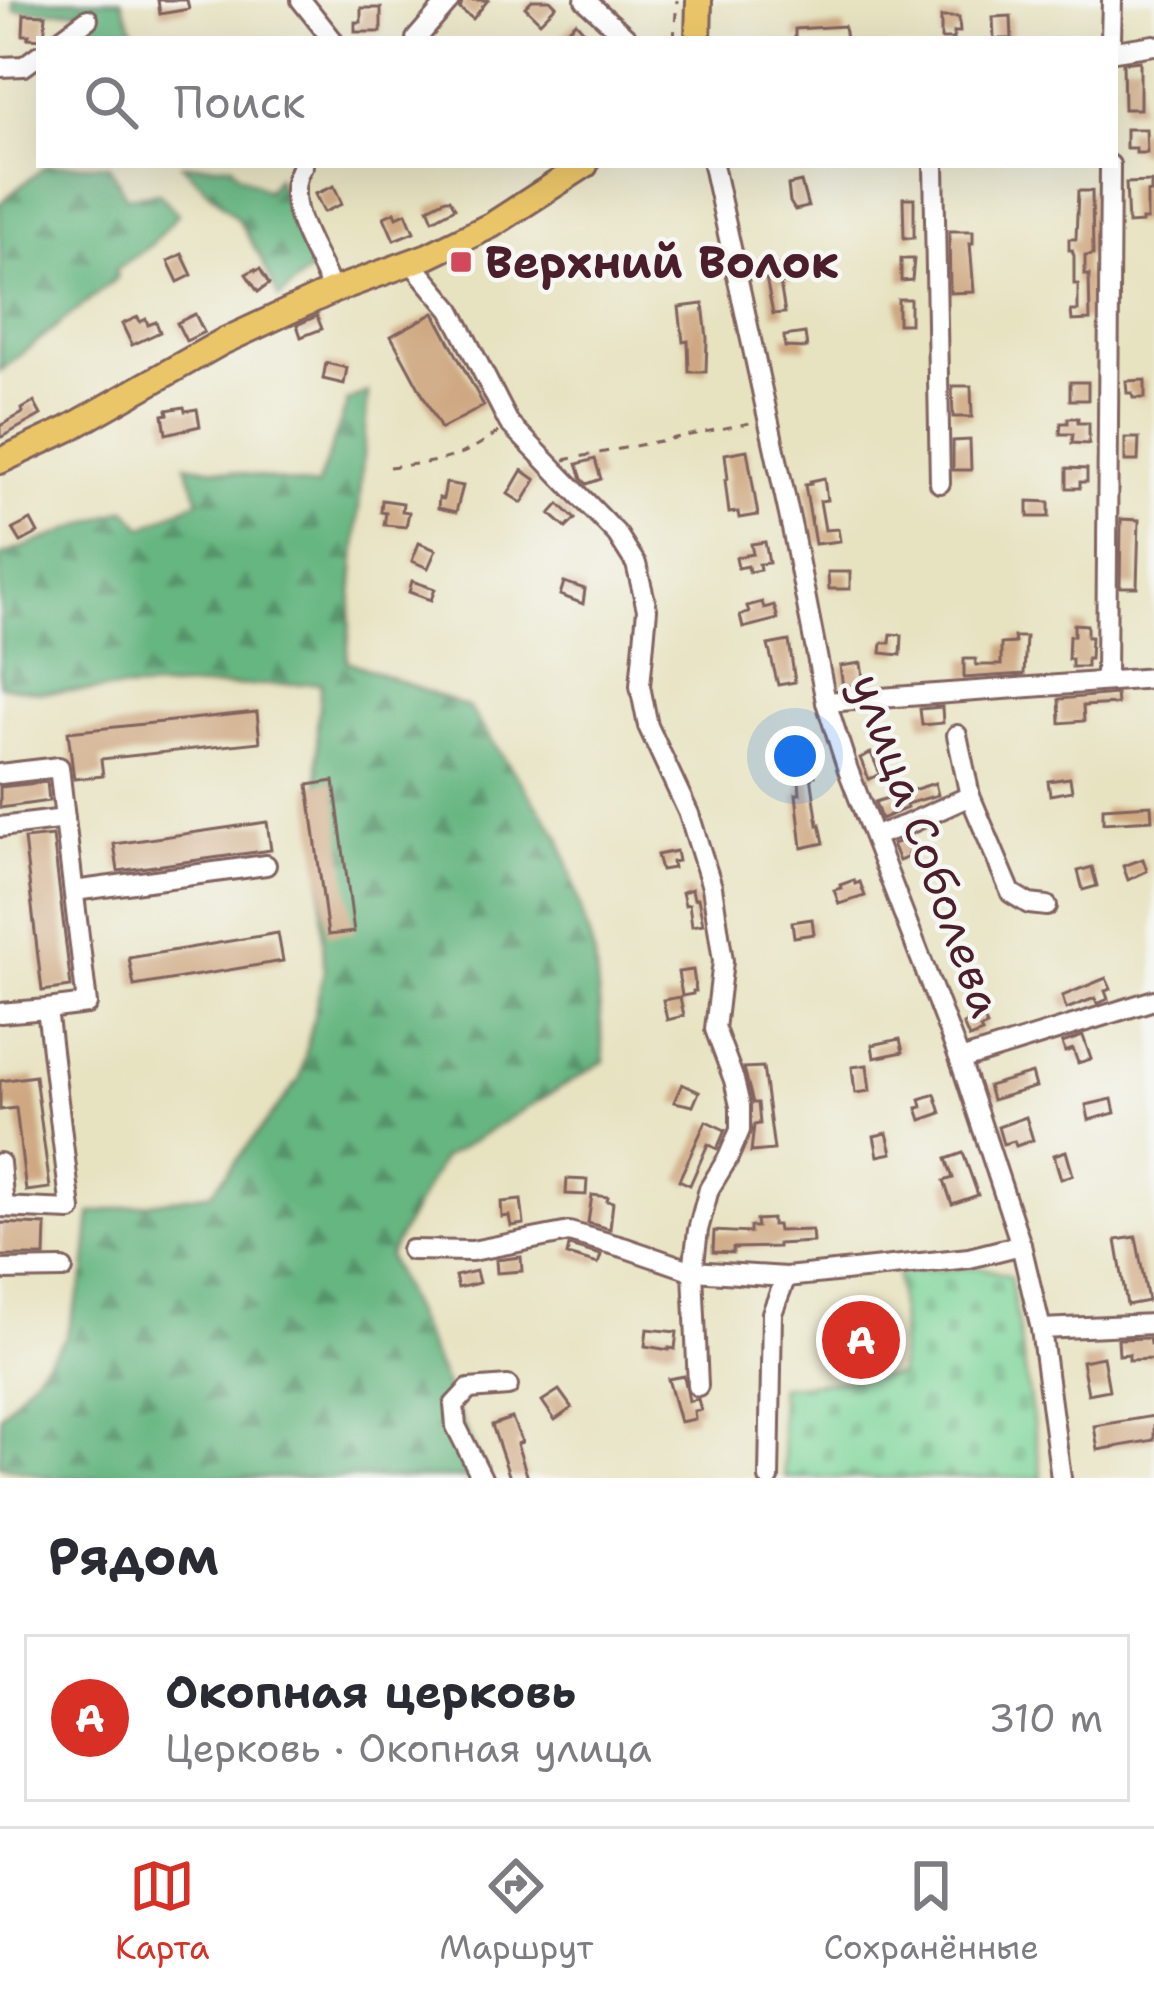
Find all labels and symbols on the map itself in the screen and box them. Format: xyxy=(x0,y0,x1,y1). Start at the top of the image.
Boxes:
place label: Верхний Волок xyxy=(485,232,839,292)
marker: Верхний Волок xyxy=(448,249,474,275)
street label: улица Соболева xyxy=(837,665,1017,1025)
your location xyxy=(765,726,825,786)
pin: A xyxy=(822,1295,900,1385)

